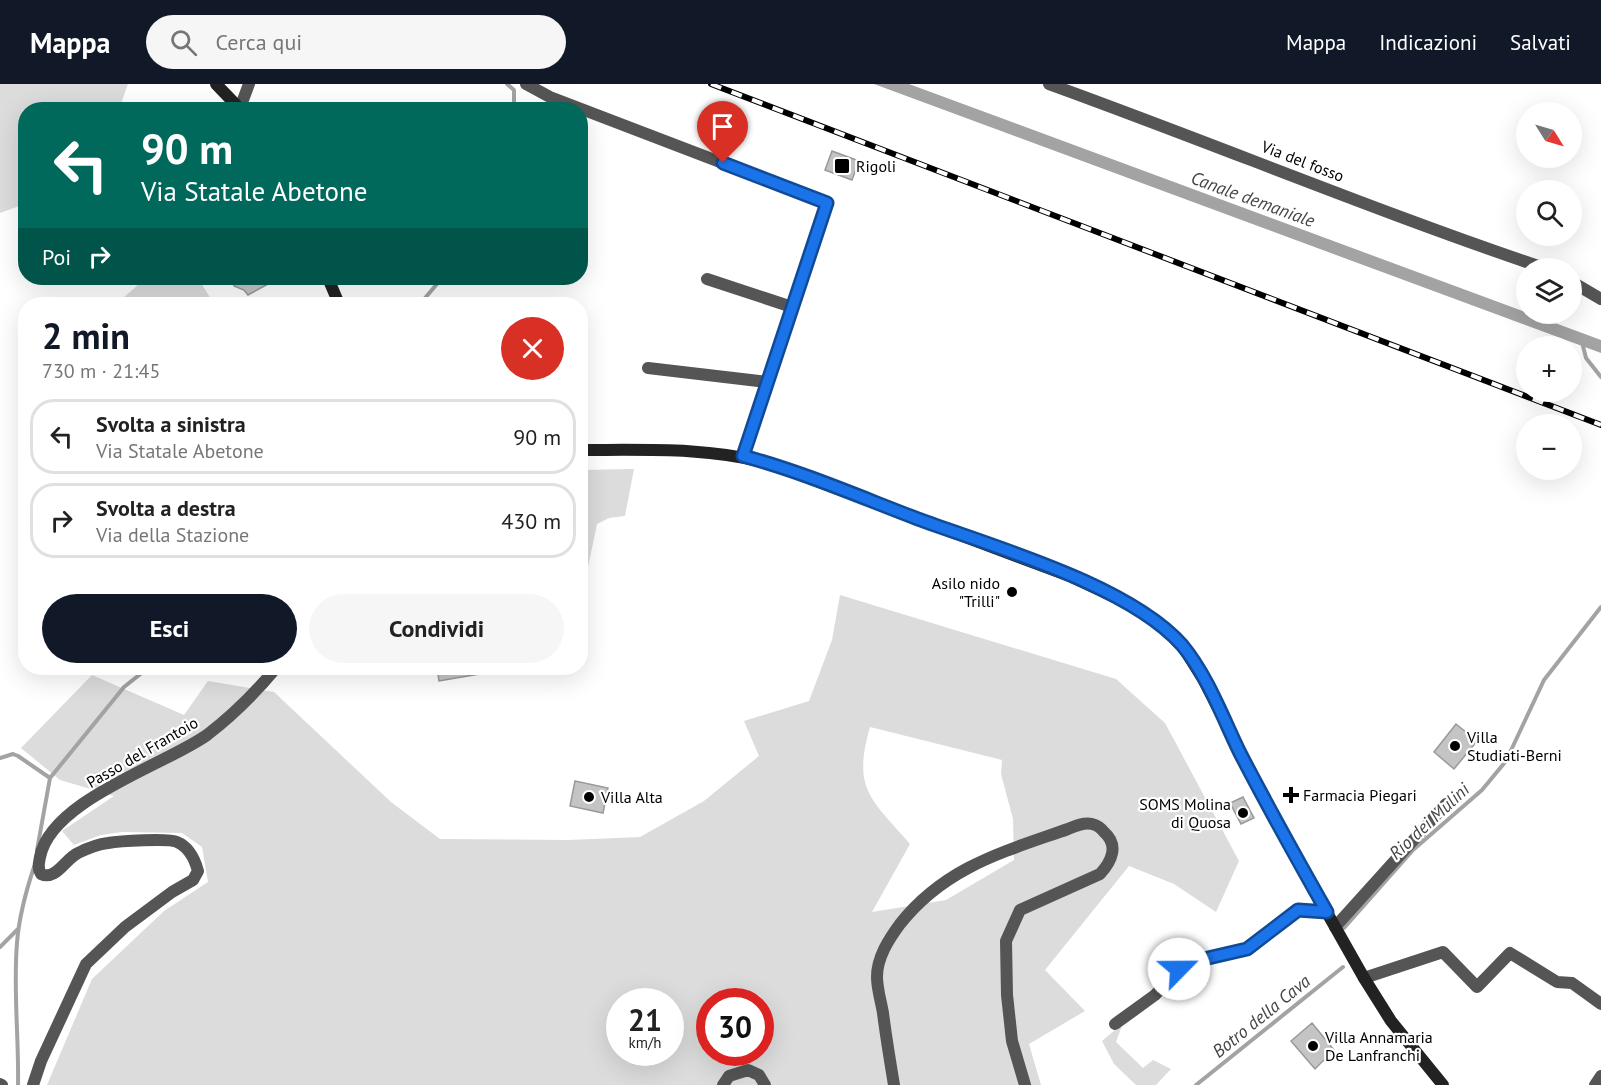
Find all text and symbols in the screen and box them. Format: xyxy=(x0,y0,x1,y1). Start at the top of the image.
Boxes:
search box xyxy=(146,15,566,69)
text: Mappa xyxy=(30,24,110,61)
icon: search xyxy=(167,26,200,59)
text: Cerca qui xyxy=(215,28,302,56)
text: Mappa xyxy=(1286,29,1346,56)
text: Indicazioni xyxy=(1379,29,1477,56)
text: Salvati xyxy=(1510,29,1571,56)
pin xyxy=(697,101,748,163)
north arrow xyxy=(1516,102,1582,168)
map controls xyxy=(1516,102,1582,480)
icon: arrive xyxy=(706,110,739,143)
text: 90 m xyxy=(141,121,233,176)
icon: left xyxy=(42,126,120,204)
street label: Via del fosso xyxy=(1258,136,1347,186)
place label: Rigoli xyxy=(856,156,896,176)
marker: Rigoli xyxy=(833,157,851,175)
water label: Canale demaniale xyxy=(1188,166,1319,232)
text: Via Statale Abetone xyxy=(141,174,367,208)
button: search xyxy=(1516,180,1582,246)
icon: right xyxy=(83,240,116,273)
text: Poi xyxy=(42,243,71,271)
button: layers xyxy=(1516,258,1582,324)
text: 2 min xyxy=(42,312,130,359)
button: close xyxy=(501,317,564,380)
button: + xyxy=(1516,336,1582,402)
text: 730 m · 21:45 xyxy=(42,358,160,384)
text: Svolta a sinistra xyxy=(96,410,246,438)
button: − xyxy=(1516,414,1582,480)
icon: left xyxy=(45,420,78,453)
text: 90 m xyxy=(513,423,561,451)
text: Via Statale Abetone xyxy=(96,438,264,464)
text: Svolta a destra xyxy=(96,494,236,522)
icon: right xyxy=(45,504,78,537)
text: 430 m xyxy=(501,507,561,535)
text: Via della Stazione xyxy=(96,522,249,548)
place label: Asilo nido "Trilli" xyxy=(932,573,1000,611)
marker: Asilo nido "Trilli" xyxy=(1005,585,1019,599)
button: Esci xyxy=(42,594,297,663)
button: Condividi xyxy=(309,594,564,663)
street label: Passo del Frantoio xyxy=(83,712,201,792)
place label: Villa Studiati-Berni xyxy=(1466,727,1562,765)
marker: Villa Studiati-Berni xyxy=(1448,739,1462,753)
water label: Rio dei Mulini xyxy=(1384,777,1475,864)
place label: Farmacia Piegari xyxy=(1303,785,1417,805)
place label: Villa Alta xyxy=(600,787,663,807)
marker: Farmacia Piegari xyxy=(1284,788,1298,802)
marker: Villa Alta xyxy=(582,790,596,804)
place label: SOMS Molina di Quosa xyxy=(1139,794,1231,832)
marker: SOMS Molina di Quosa xyxy=(1236,806,1250,820)
position arrow xyxy=(1147,937,1211,1001)
water label: Botro della Cava xyxy=(1207,969,1315,1063)
speed limit sign: 30 xyxy=(696,988,774,1066)
text: 21 xyxy=(628,1000,662,1039)
place label: Villa Annamaria De Lanfranchi xyxy=(1324,1027,1433,1065)
text: km/h xyxy=(629,1033,661,1052)
marker: Villa Annamaria De Lanfranchi xyxy=(1306,1039,1320,1053)

